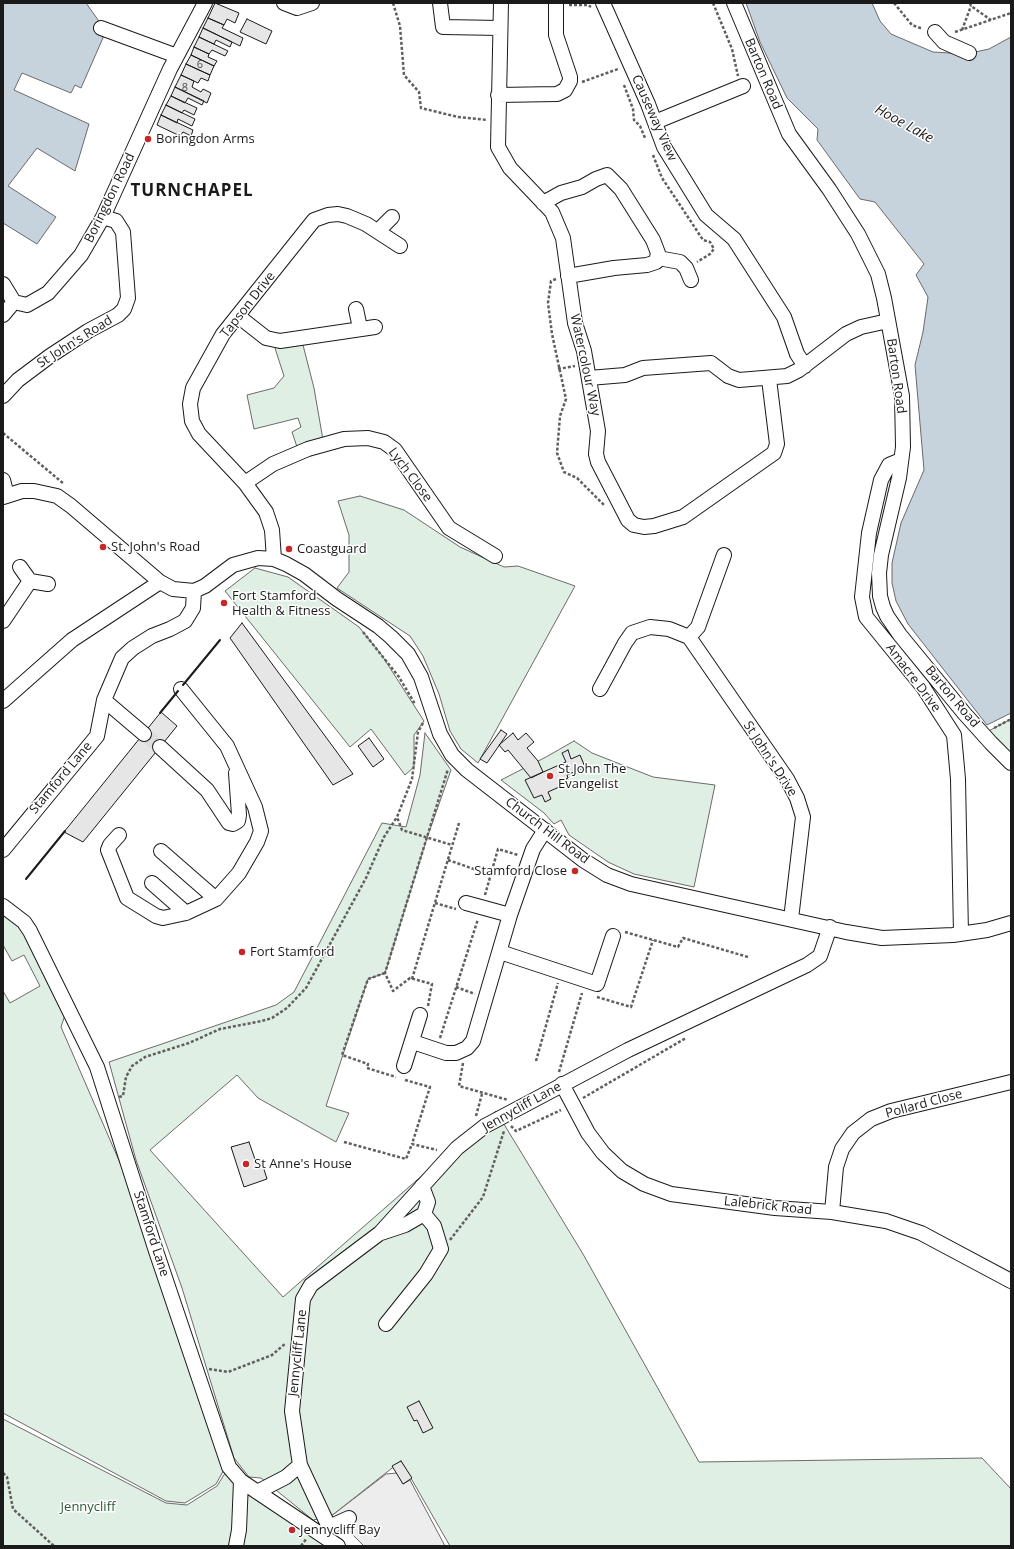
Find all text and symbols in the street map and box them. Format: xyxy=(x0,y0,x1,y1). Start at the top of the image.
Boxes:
street label: Barton Road xyxy=(741,36,785,112)
house number: 6 xyxy=(197,58,203,72)
street label: Causeway View xyxy=(628,73,680,163)
house number: 8 xyxy=(182,81,188,95)
water label: Hooe Lake xyxy=(872,101,936,147)
place label: Boringdon Arms xyxy=(156,131,255,147)
marker: Boringdon Arms xyxy=(143,134,153,144)
street label: Boringdon Road xyxy=(82,151,138,245)
district label: TURNCHAPEL xyxy=(130,181,254,201)
street label: Tapson Drive xyxy=(217,269,279,341)
street label: St John's Road xyxy=(34,313,116,371)
street label: Watercolour Way xyxy=(567,313,603,417)
street label: Barton Road xyxy=(883,337,909,415)
street label: Lych Close xyxy=(385,445,435,505)
place label: St. John's Road xyxy=(111,539,200,555)
place label: Coastguard xyxy=(297,541,367,557)
marker: St. John's Road xyxy=(98,542,108,552)
marker: Coastguard xyxy=(284,544,294,554)
place label: Fort Stamford Health & Fitness xyxy=(232,588,331,619)
marker: Fort Stamford Health & Fitness xyxy=(219,598,229,608)
street label: Amacre Drive xyxy=(882,641,944,715)
street label: Barton Road xyxy=(922,663,982,731)
street label: St John's Drive xyxy=(740,718,800,800)
street label: Stamford Lane xyxy=(26,739,96,817)
place label: St John The Evangelist xyxy=(558,761,626,792)
marker: St John The Evangelist xyxy=(545,771,555,781)
street label: Church Hill Road xyxy=(502,794,592,868)
place label: Stamford Close xyxy=(474,863,567,879)
marker: Stamford Close xyxy=(570,866,580,876)
place label: Fort Stamford xyxy=(250,944,334,960)
marker: Fort Stamford xyxy=(237,947,247,957)
street label: Jennycliff Lane xyxy=(480,1079,564,1135)
street label: Pollard Close xyxy=(884,1086,964,1122)
place label: St Anne's House xyxy=(254,1156,352,1172)
marker: St Anne's House xyxy=(241,1159,251,1169)
street label: Stamford Lane xyxy=(130,1189,172,1279)
street label: Lalebrick Road xyxy=(723,1194,813,1218)
street label: Jennycliff Lane xyxy=(286,1309,310,1397)
park label: Jennycliff xyxy=(61,1499,115,1515)
place label: Jennycliff Bay xyxy=(300,1522,380,1538)
marker: Jennycliff Bay xyxy=(287,1525,297,1535)

